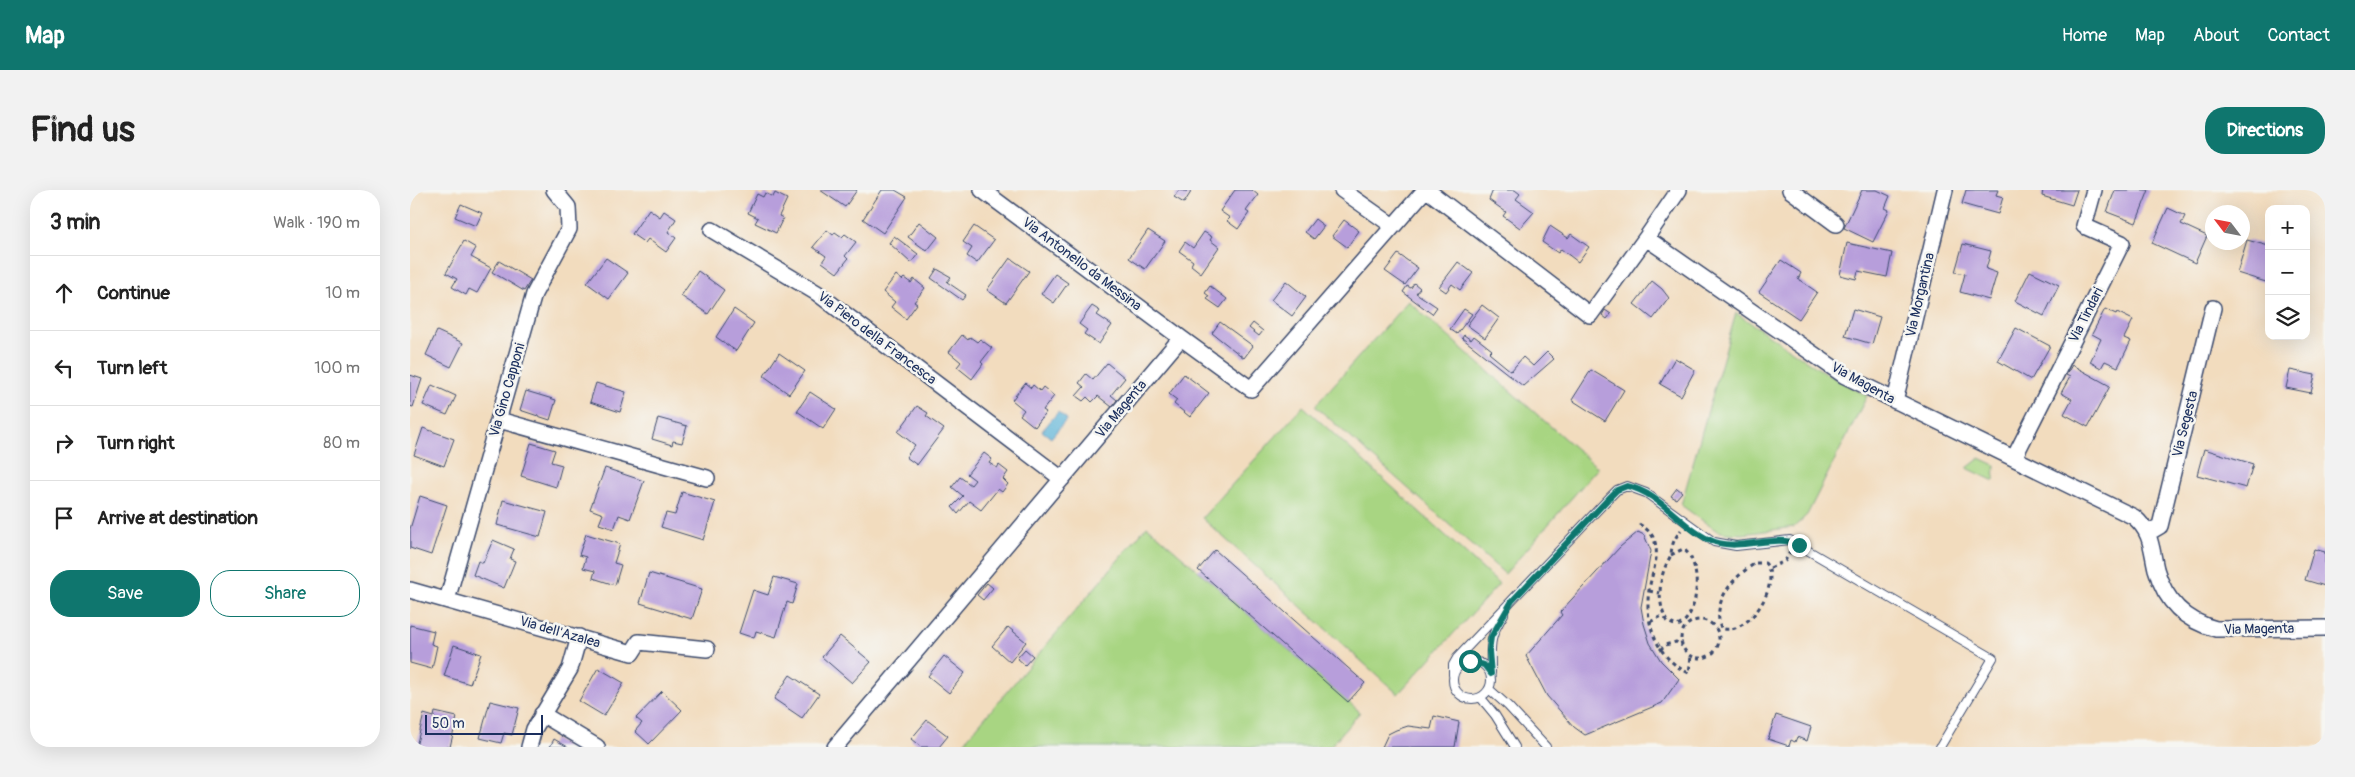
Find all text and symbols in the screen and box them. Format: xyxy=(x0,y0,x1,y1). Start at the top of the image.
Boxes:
text: Map xyxy=(25,21,65,50)
text: Home xyxy=(2062,24,2107,47)
text: Map xyxy=(2135,24,2165,47)
text: About xyxy=(2193,24,2239,47)
text: Contact xyxy=(2267,24,2330,47)
button: Directions xyxy=(2205,107,2325,154)
text: Find us xyxy=(30,108,135,152)
north arrow xyxy=(2205,205,2250,250)
map controls xyxy=(2265,205,2310,340)
button: + xyxy=(2265,205,2310,250)
text: 3 min xyxy=(50,209,100,236)
text: Walk · 190 m xyxy=(273,213,360,233)
street label: Via Antonello da Messina xyxy=(1019,214,1145,314)
button: − xyxy=(2265,250,2310,295)
street label: Via Morgantina xyxy=(1902,251,1938,339)
icon: ahead xyxy=(50,279,78,307)
text: Continue xyxy=(97,281,170,305)
text: 10 m xyxy=(325,283,360,303)
street label: Via Tindari xyxy=(2065,284,2107,345)
street label: Via Piero della Francesca xyxy=(814,288,940,388)
button: layers xyxy=(2265,295,2310,340)
street label: Via Gino Capponi xyxy=(485,341,529,439)
icon: left xyxy=(50,354,78,382)
text: Turn left xyxy=(97,356,167,380)
text: 100 m xyxy=(314,358,360,378)
street label: Via Magenta xyxy=(1828,358,1898,408)
street label: Via Magenta xyxy=(1092,376,1150,442)
street label: Via Segesta xyxy=(2169,389,2201,459)
icon: right xyxy=(50,429,78,457)
text: Turn right xyxy=(97,431,175,455)
text: 80 m xyxy=(323,433,360,453)
icon: arrive xyxy=(50,504,78,532)
text: Arrive at destination xyxy=(97,506,258,530)
route end xyxy=(1788,534,1811,557)
button: Save xyxy=(50,570,200,617)
button: Share xyxy=(210,570,360,617)
street label: Via dell'Azalea xyxy=(518,612,602,652)
street label: Via Magenta xyxy=(2224,620,2294,638)
route start xyxy=(1459,650,1482,673)
scale bar xyxy=(425,712,542,735)
text: 50 m xyxy=(432,715,465,732)

